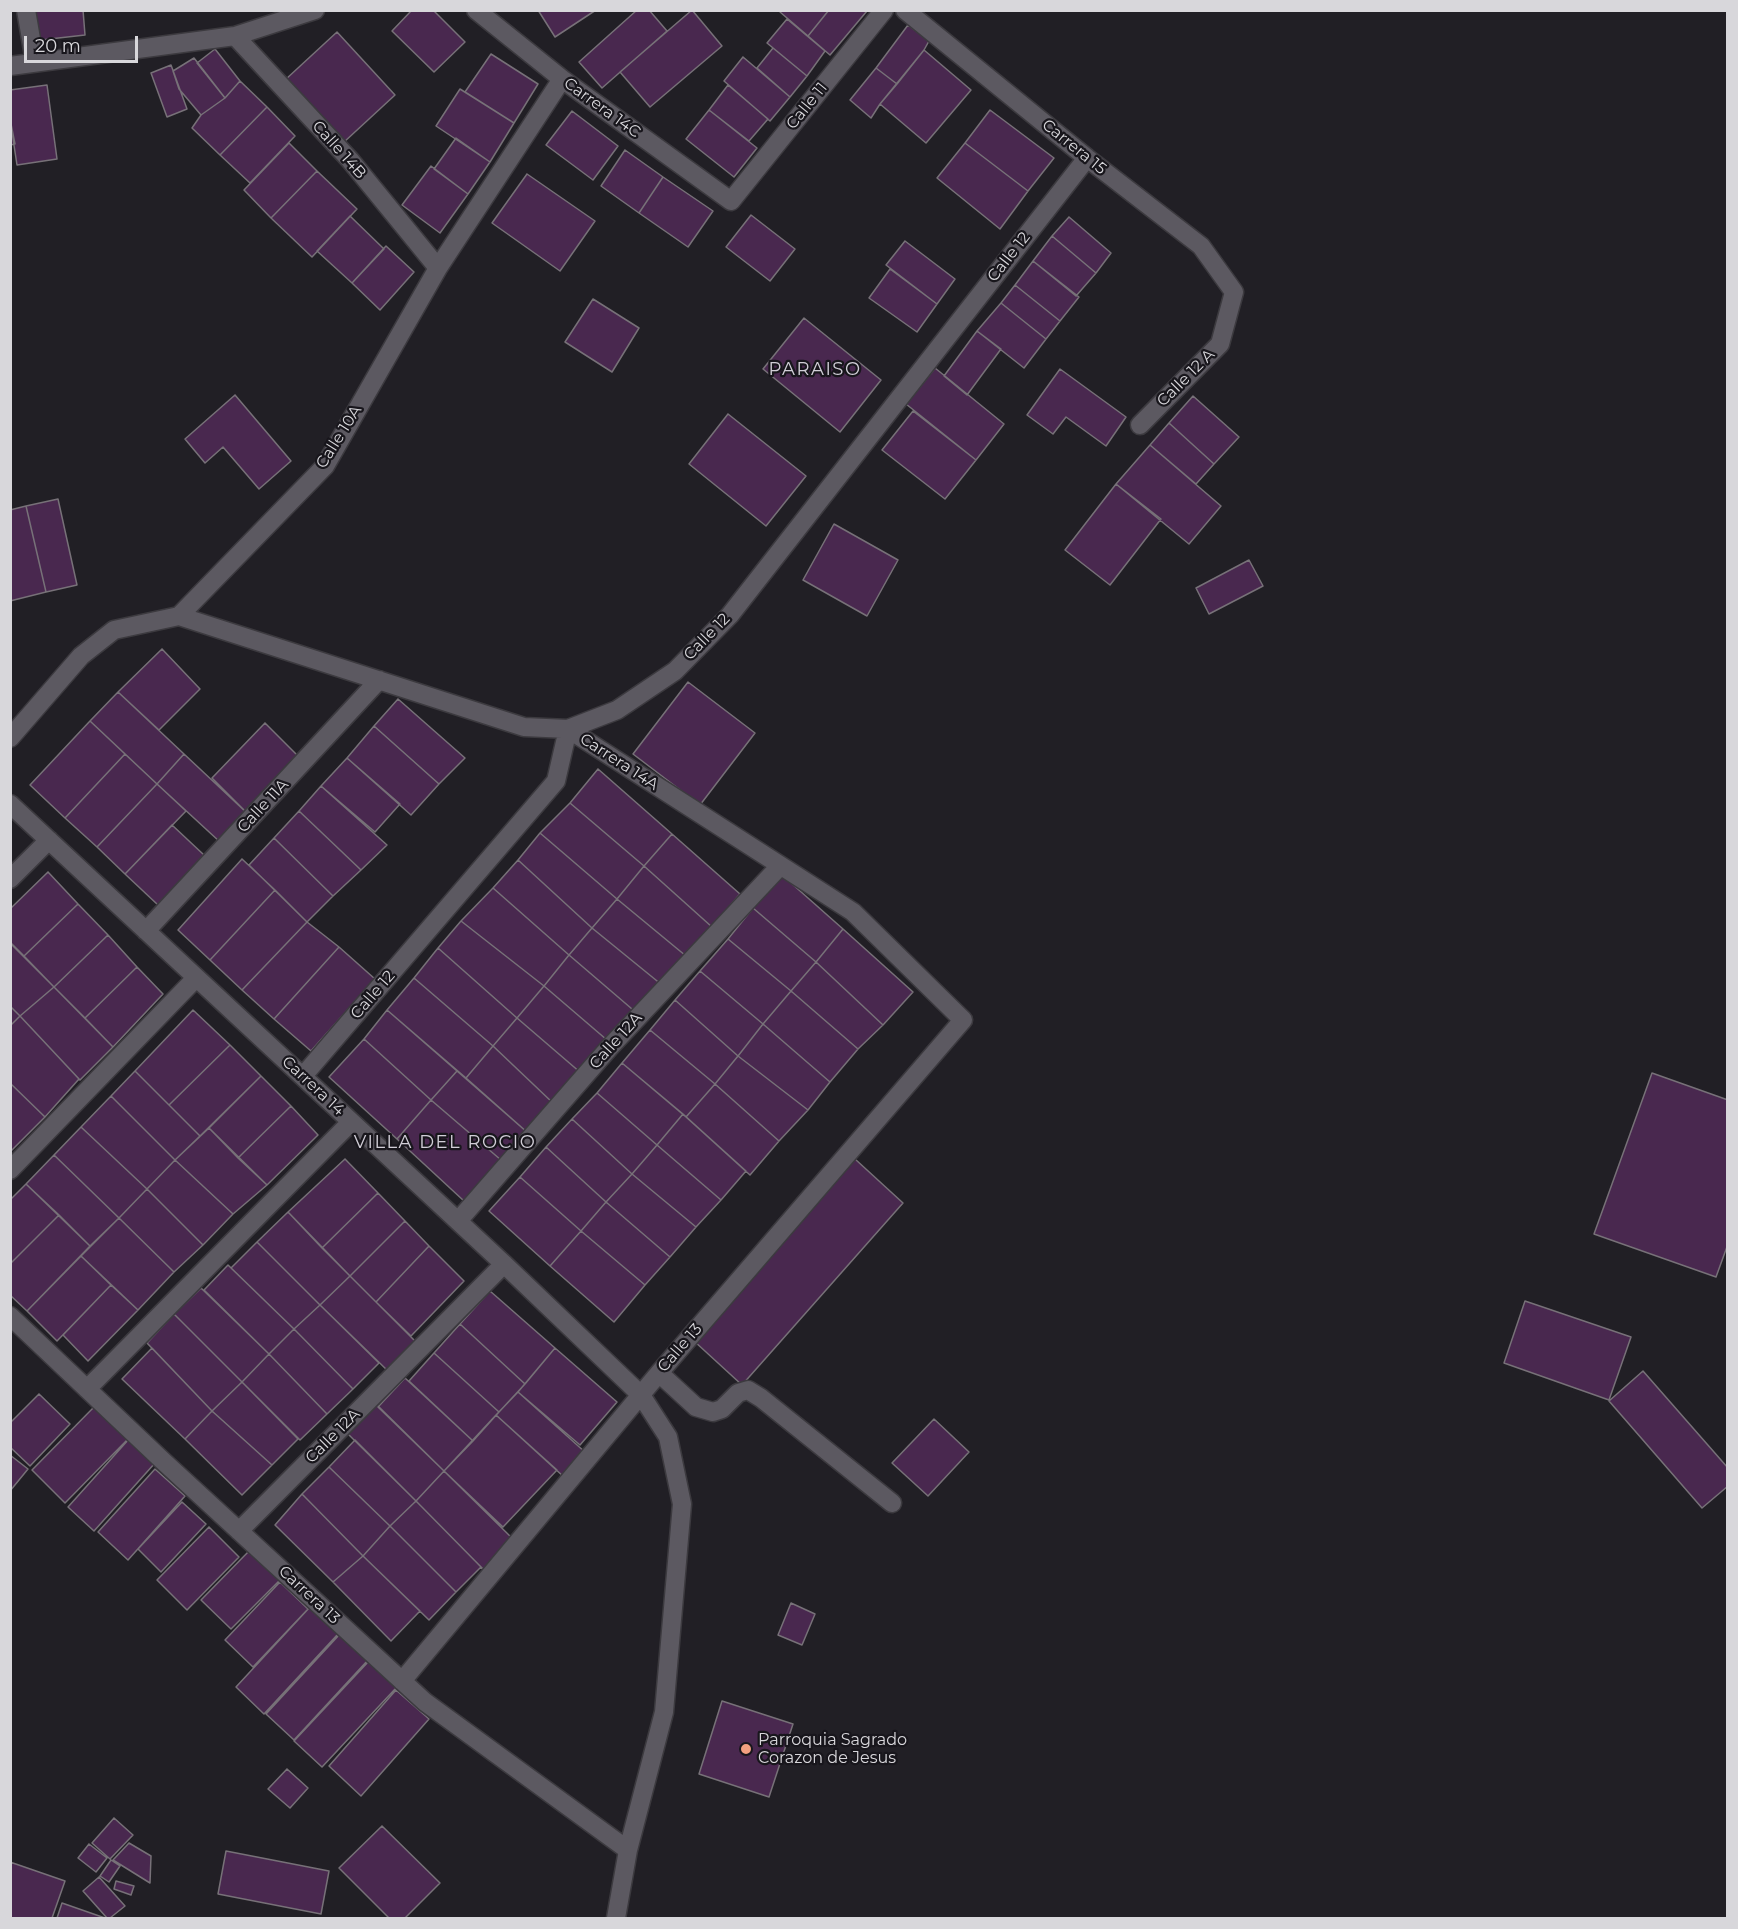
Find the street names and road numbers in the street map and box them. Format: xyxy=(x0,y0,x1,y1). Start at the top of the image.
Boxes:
street label: Carrera 14C xyxy=(560,74,644,142)
street label: Calle 11 xyxy=(782,79,832,133)
street label: Carrera 15 xyxy=(1038,115,1110,179)
street label: Calle 14B xyxy=(308,117,370,183)
street label: Calle 12 xyxy=(984,228,1034,286)
street label: Calle 12 A xyxy=(1153,345,1219,411)
street label: Calle 10A xyxy=(312,402,366,472)
street label: Calle 12 xyxy=(680,609,734,665)
street label: Carrera 14A xyxy=(576,729,662,795)
street label: Calle 11A xyxy=(233,775,293,837)
street label: Calle 12 xyxy=(347,967,399,1023)
street label: Calle 12A xyxy=(586,1009,646,1073)
street label: Carrera 14 xyxy=(278,1052,348,1120)
street label: Calle 13 xyxy=(654,1320,706,1376)
street label: Calle 12A xyxy=(302,1405,364,1467)
street label: Carrera 13 xyxy=(274,1562,344,1628)

